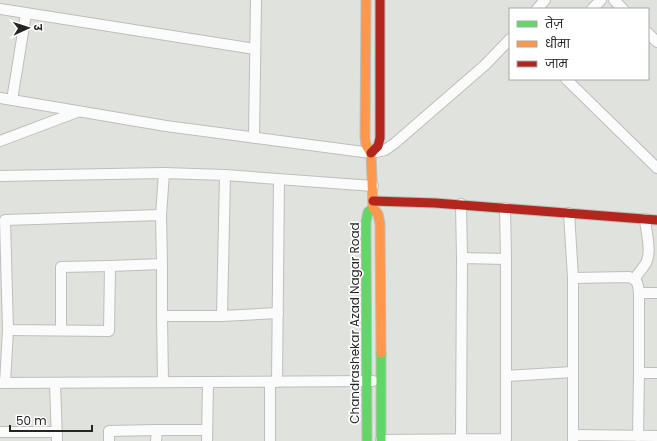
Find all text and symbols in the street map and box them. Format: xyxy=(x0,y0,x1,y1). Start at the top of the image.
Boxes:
north arrow xyxy=(8,8,48,48)
legend xyxy=(509,8,649,80)
text: तेज़ xyxy=(544,15,564,32)
text: उ xyxy=(30,23,46,32)
text: धीमा xyxy=(545,35,571,52)
text: जाम xyxy=(544,55,569,72)
street label: Chandrashekar Azad Nagar Road xyxy=(346,222,363,424)
scale bar xyxy=(10,407,92,433)
text: 50 m xyxy=(16,412,47,429)

